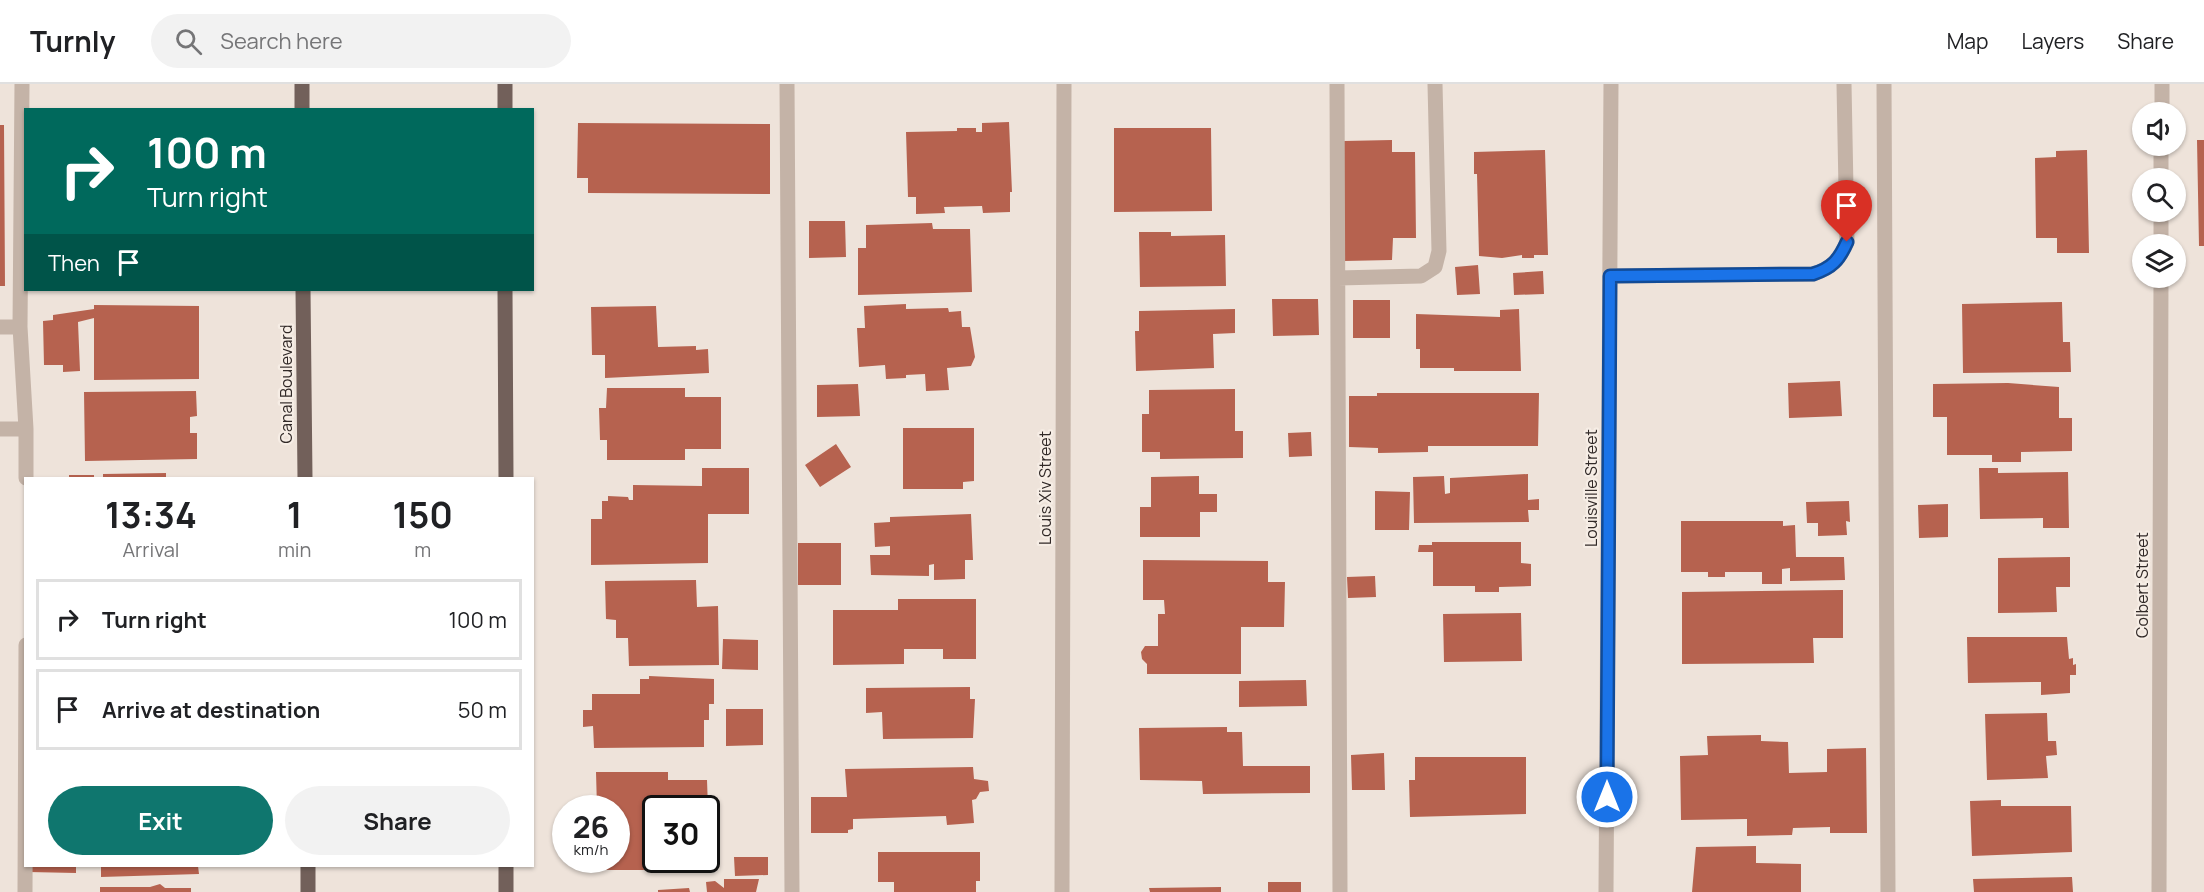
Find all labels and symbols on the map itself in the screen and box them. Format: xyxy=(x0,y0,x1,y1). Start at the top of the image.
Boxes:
pin xyxy=(1821,180,1872,242)
street label: Canal Boulevard xyxy=(275,325,297,443)
street label: Louisville Street xyxy=(1580,429,1602,547)
street label: Louis Xiv Street xyxy=(1034,431,1056,545)
street label: Colbert Street xyxy=(2131,532,2153,638)
position arrow xyxy=(1575,765,1639,829)
speed limit sign: 30 xyxy=(642,795,720,873)

